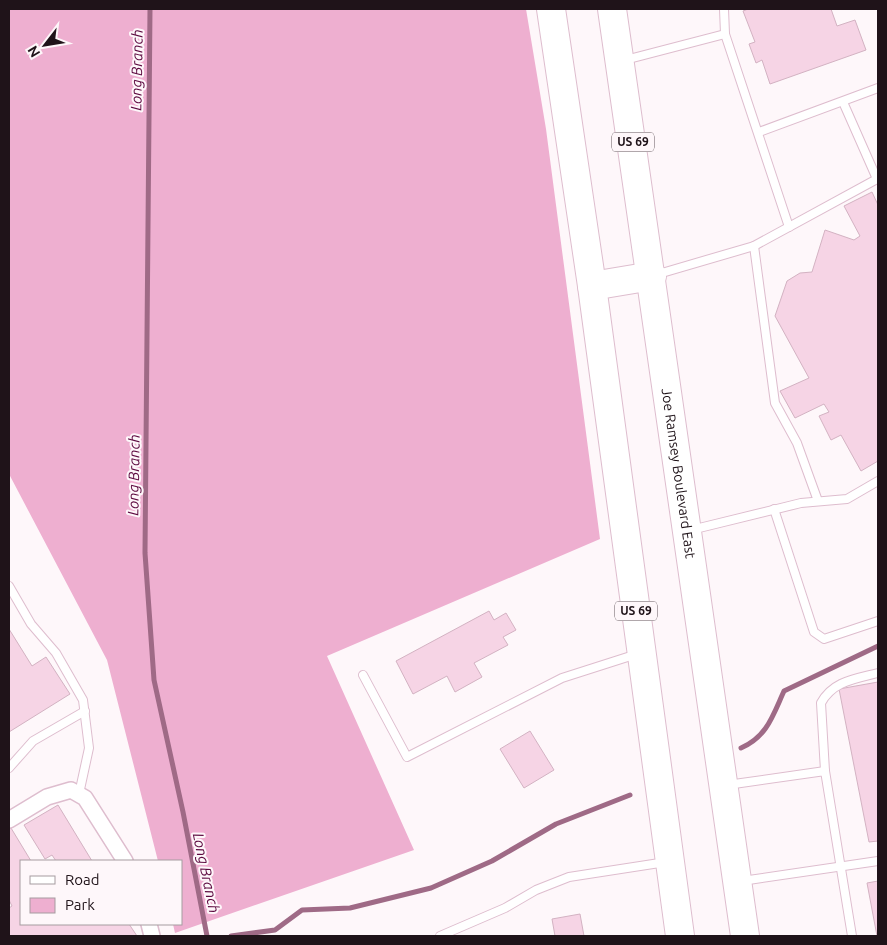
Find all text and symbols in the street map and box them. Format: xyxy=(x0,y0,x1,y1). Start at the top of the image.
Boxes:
north arrow xyxy=(20,20,70,70)
water label: Long Branch xyxy=(127,29,146,111)
text: N xyxy=(24,43,43,60)
road number: US 69 xyxy=(612,132,654,152)
street label: Joe Ramsey Boulevard East xyxy=(658,387,699,560)
water label: Long Branch xyxy=(124,434,143,516)
road number: US 69 xyxy=(615,602,657,620)
water label: Long Branch xyxy=(190,831,223,915)
legend xyxy=(20,860,182,925)
text: Road xyxy=(65,871,100,888)
text: Park xyxy=(65,896,95,913)

